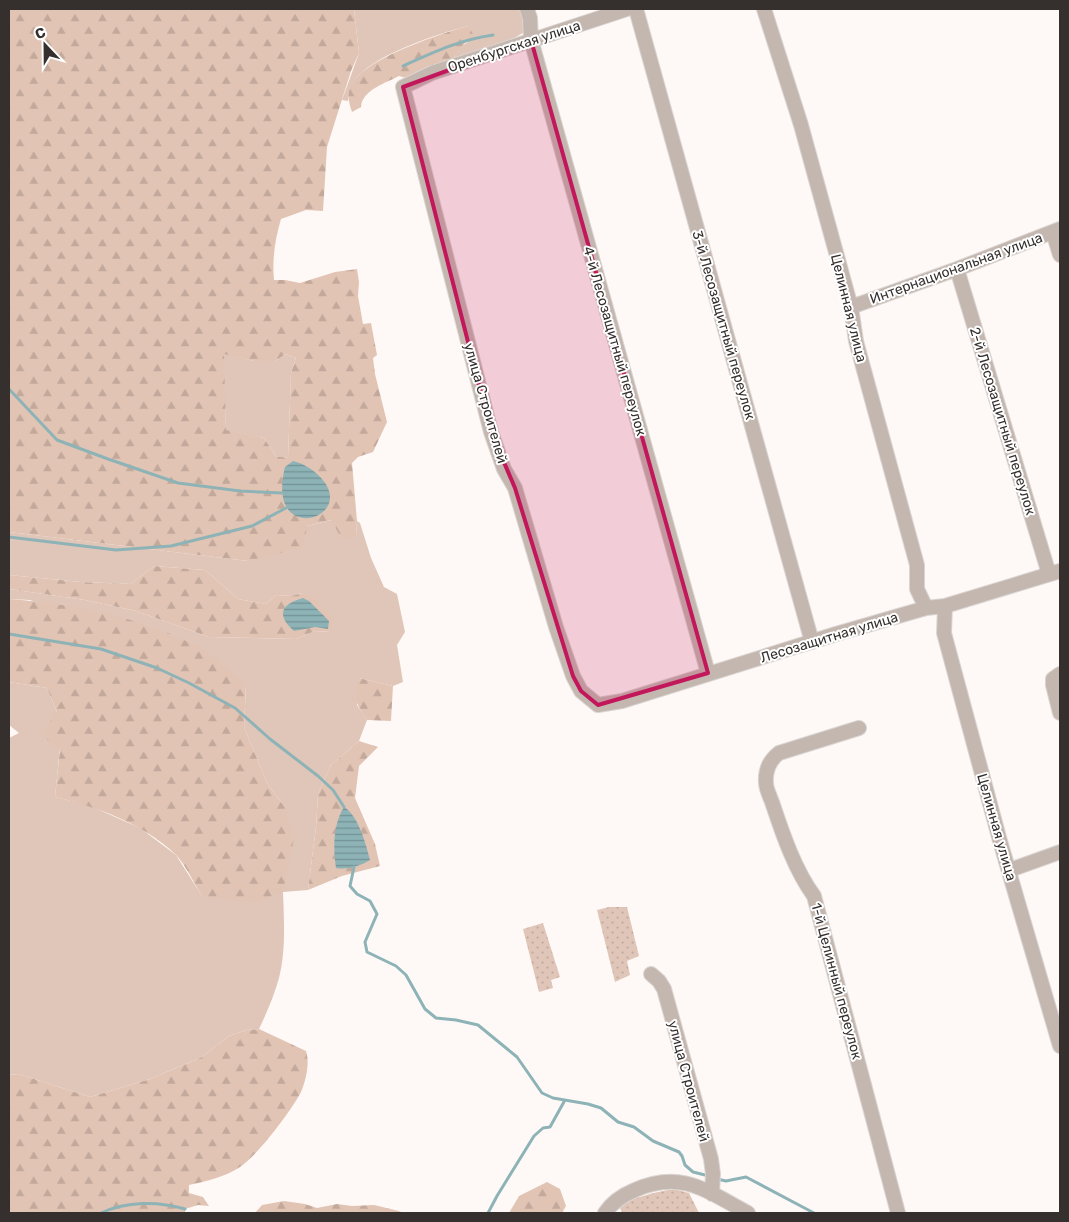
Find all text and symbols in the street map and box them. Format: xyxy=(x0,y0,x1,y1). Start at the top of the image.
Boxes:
street label: Оренбургская улица xyxy=(446,17,583,76)
north arrow xyxy=(20,20,70,70)
text: С xyxy=(33,24,48,43)
street label: 3-й Лесозащитный переулок xyxy=(688,229,759,422)
street label: Интернациональная улица xyxy=(867,229,1045,308)
street label: 4-й Лесозащитный переулок xyxy=(579,244,650,438)
street label: Целинная улица xyxy=(827,252,870,364)
street label: 2-й Лесозащитный переулок xyxy=(966,325,1039,518)
street label: улица Строителей xyxy=(460,341,511,465)
street label: Лесозащитная улица xyxy=(758,608,900,667)
street label: Целинная улица xyxy=(973,772,1020,883)
street label: 1-й Целинный переулок xyxy=(807,901,866,1062)
street label: улица Строителей xyxy=(664,1019,713,1143)

